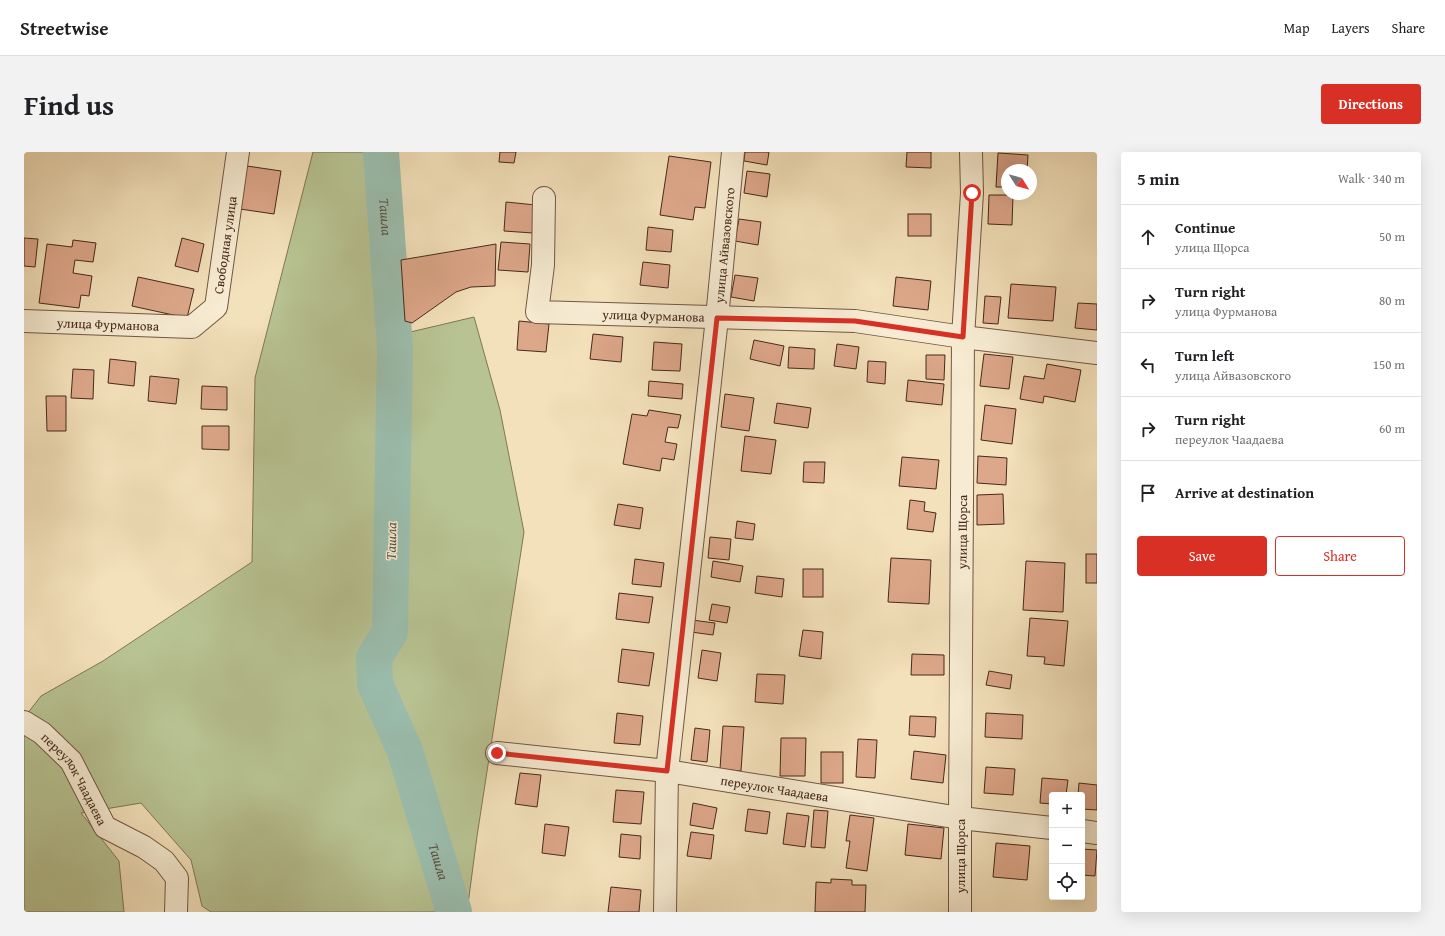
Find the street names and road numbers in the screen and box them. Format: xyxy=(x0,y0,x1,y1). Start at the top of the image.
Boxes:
street label: улица Айвазовского xyxy=(709,186,740,305)
street label: Свободная улица xyxy=(209,194,242,295)
street label: улица Фурманова xyxy=(601,305,706,327)
street label: улица Фурманова xyxy=(55,313,160,336)
street label: улица Щорса xyxy=(953,494,972,570)
street label: переулок Чаадаева xyxy=(37,728,112,829)
street label: переулок Чаадаева xyxy=(719,771,831,807)
street label: улица Щорса xyxy=(951,818,970,894)

